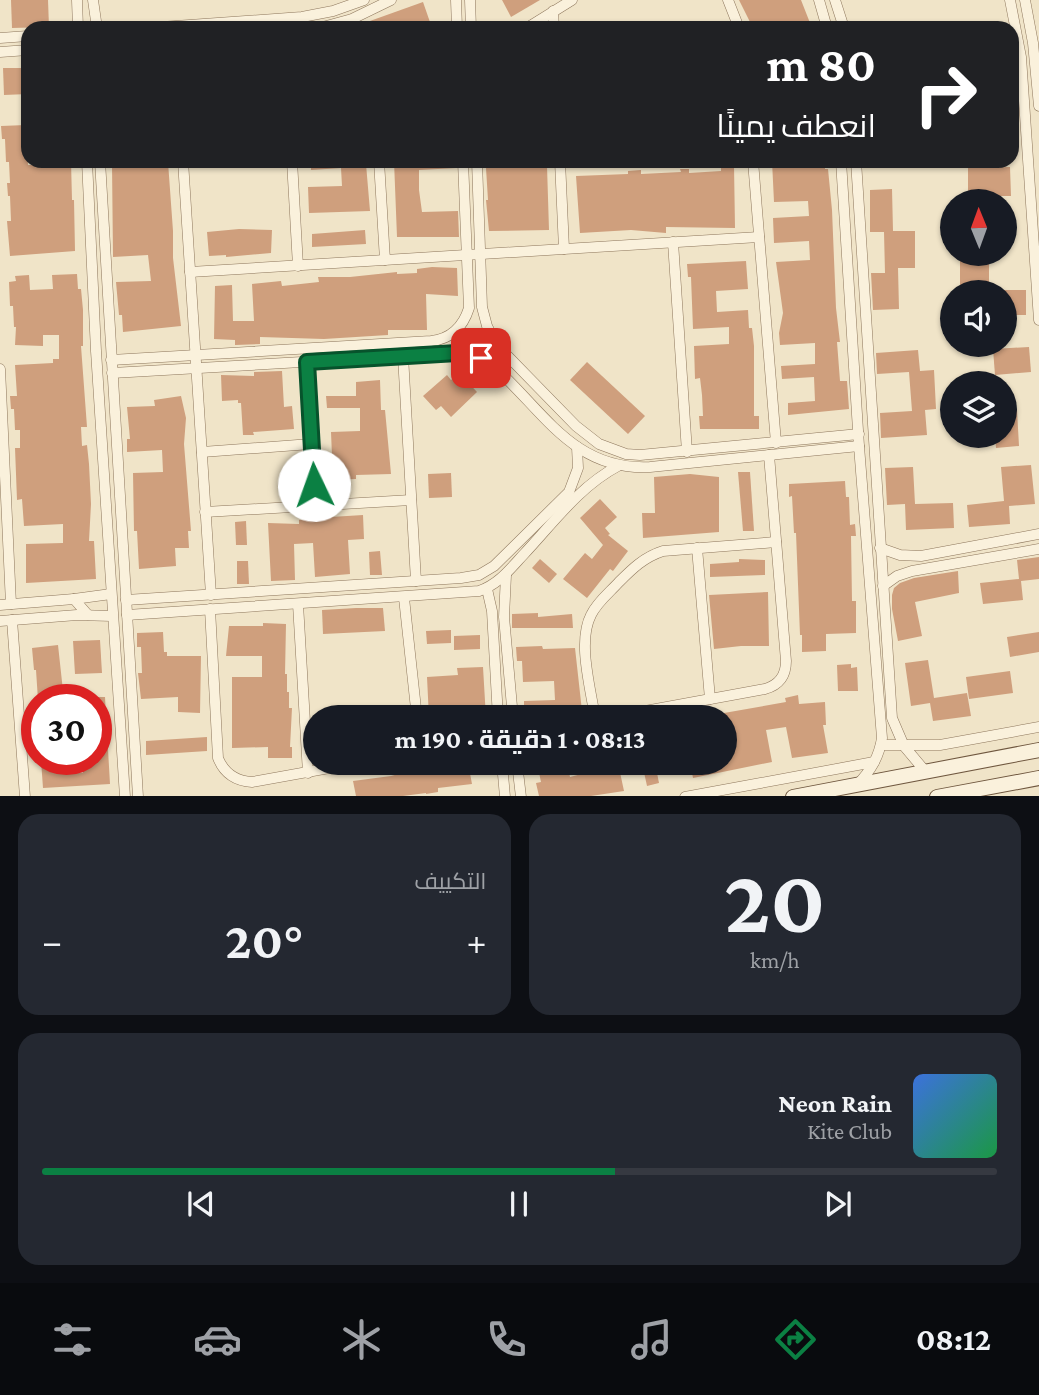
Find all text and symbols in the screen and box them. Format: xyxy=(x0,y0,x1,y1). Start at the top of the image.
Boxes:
text: 80 m xyxy=(767,37,876,92)
icon: right xyxy=(900,49,991,140)
text: انعطف يمينًا xyxy=(716,108,876,144)
north arrow xyxy=(940,189,1017,266)
map controls xyxy=(940,189,1017,448)
button: sound xyxy=(940,280,1017,357)
pin xyxy=(451,328,511,388)
icon: arrive xyxy=(462,339,500,377)
button: layers xyxy=(940,371,1017,448)
position arrow xyxy=(277,448,351,522)
speed limit sign: 30 xyxy=(21,684,112,775)
text: 08:13 · 1 دقيقة · 190 m xyxy=(395,725,645,754)
text: 20 xyxy=(724,850,826,952)
text: التكييف xyxy=(414,868,487,894)
text: 20° xyxy=(225,911,303,969)
text: − xyxy=(42,920,62,962)
text: + xyxy=(466,920,486,962)
text: km/h xyxy=(750,947,800,973)
text: Neon Rain xyxy=(778,1089,892,1118)
text: Kite Club xyxy=(807,1118,892,1144)
icon: previous xyxy=(182,1185,220,1223)
icon: pause xyxy=(500,1185,538,1223)
icon: next xyxy=(819,1185,857,1223)
icon: filters xyxy=(48,1315,97,1364)
icon: car xyxy=(193,1315,242,1364)
icon: climate xyxy=(337,1315,386,1364)
icon: phone xyxy=(482,1315,531,1364)
icon: music xyxy=(627,1315,676,1364)
icon: directions xyxy=(771,1315,820,1364)
text: 08:12 xyxy=(916,1321,991,1357)

